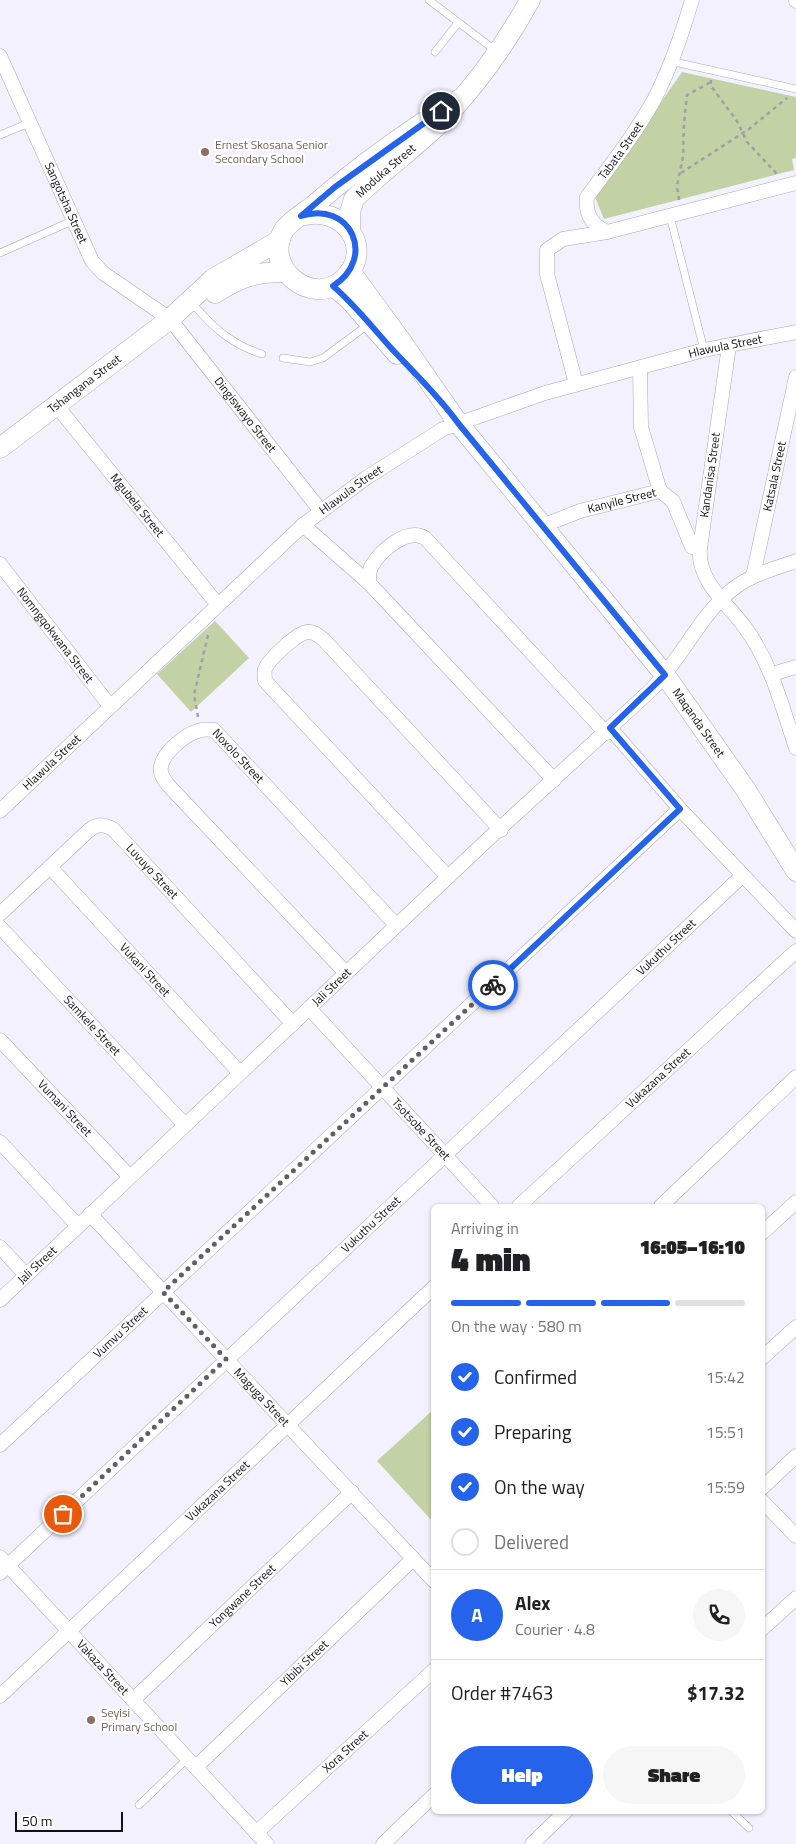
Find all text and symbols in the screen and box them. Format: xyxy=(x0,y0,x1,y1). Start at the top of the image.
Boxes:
pin xyxy=(420,90,462,132)
icon: home xyxy=(427,97,455,125)
street label: Tabata Street xyxy=(593,117,648,184)
place label: Ernest Skosana Senior Secondary School xyxy=(215,135,328,168)
street label: Moduka Street xyxy=(351,138,420,202)
marker: Ernest Skosana Senior Secondary School xyxy=(199,146,211,158)
street label: Sangotsha Street xyxy=(40,159,93,247)
street label: Hlawula Street xyxy=(686,329,764,363)
street label: Tshangana Street xyxy=(43,349,126,418)
street label: Dingiswayo Street xyxy=(210,372,282,457)
street label: Kandanisa Street xyxy=(694,430,725,519)
street label: Katsala Street xyxy=(757,439,791,513)
street label: Hlawula Street xyxy=(315,459,387,519)
street label: Mgubela Street xyxy=(106,469,170,542)
street label: Kanyile Street xyxy=(585,482,659,518)
street label: Nomngqokwana Street xyxy=(12,583,99,687)
street label: Maqanda Street xyxy=(668,684,731,762)
street label: Noxolo Street xyxy=(208,724,269,788)
street label: Hlawula Street xyxy=(18,729,86,795)
street label: Luvuyo Street xyxy=(122,839,184,904)
street label: Vukuthu Street xyxy=(632,913,701,980)
street label: Vukani Street xyxy=(115,938,176,1001)
courier xyxy=(468,960,518,1010)
street label: Jali Street xyxy=(307,962,356,1010)
icon: bike xyxy=(479,971,507,999)
street label: Samkele Street xyxy=(59,991,126,1060)
street label: Vukazana Street xyxy=(621,1042,695,1113)
street label: Vumani Street xyxy=(33,1075,97,1141)
street label: Tsotsobe Street xyxy=(387,1093,456,1165)
street label: Vukuthu Street xyxy=(336,1191,405,1257)
text: Arriving in xyxy=(451,1216,519,1240)
text: 16:05–16:10 xyxy=(640,1232,745,1261)
text: 4 min xyxy=(451,1235,531,1283)
street label: Jali Street xyxy=(13,1241,61,1288)
street label: Vumvu Street xyxy=(89,1301,152,1362)
text: On the way · 580 m xyxy=(451,1314,582,1338)
text: Confirmed xyxy=(494,1362,577,1391)
street label: Maguga Street xyxy=(230,1363,295,1431)
icon: check xyxy=(451,1363,479,1391)
text: 15:42 xyxy=(706,1365,745,1389)
text: Preparing xyxy=(494,1417,571,1446)
icon: check xyxy=(451,1418,479,1446)
text: 15:51 xyxy=(706,1420,745,1444)
street label: Vukazana Street xyxy=(181,1455,254,1526)
text: On the way xyxy=(494,1472,585,1501)
icon: check xyxy=(451,1473,479,1501)
text: 15:59 xyxy=(706,1475,745,1499)
pin xyxy=(42,1493,84,1535)
icon: bag xyxy=(49,1500,77,1528)
text: Delivered xyxy=(494,1527,569,1556)
street label: Yongwane Street xyxy=(204,1559,280,1632)
text: Alex xyxy=(515,1588,550,1617)
button: phone xyxy=(693,1589,745,1641)
text: A xyxy=(471,1600,483,1629)
text: Courier · 4.8 xyxy=(515,1617,595,1641)
street label: Yibibi Street xyxy=(275,1634,333,1691)
street label: Vakaza Street xyxy=(73,1635,134,1700)
text: Order #7463 xyxy=(451,1678,553,1707)
text: $17.32 xyxy=(687,1678,745,1707)
place label: Seyisi Primary School xyxy=(101,1703,177,1736)
marker: Seyisi Primary School xyxy=(85,1714,97,1726)
street label: Xora Street xyxy=(318,1724,373,1777)
button: Help xyxy=(451,1746,593,1804)
button: Share xyxy=(603,1746,745,1804)
scale bar xyxy=(15,1809,122,1832)
text: 50 m xyxy=(22,1810,52,1831)

